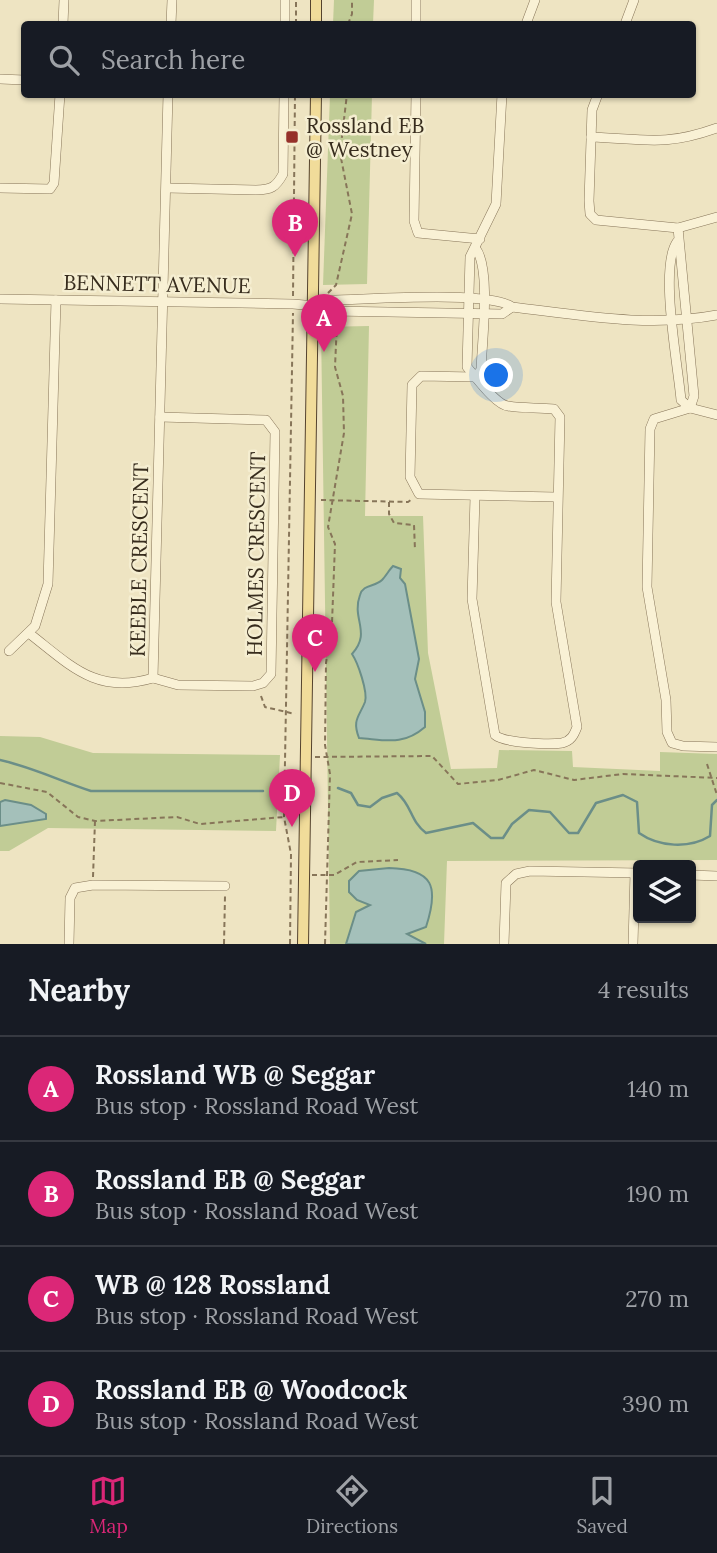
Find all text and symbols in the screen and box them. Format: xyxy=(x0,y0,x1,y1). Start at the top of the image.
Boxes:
search box xyxy=(21,21,696,98)
icon: search xyxy=(45,41,83,79)
text: Search here xyxy=(101,43,245,76)
place label: Rossland EB @ Westney xyxy=(306,112,424,163)
marker: Rossland EB @ Westney xyxy=(284,129,300,145)
pin: B xyxy=(272,199,318,257)
street label: BENNETT AVENUE xyxy=(63,269,251,299)
pin: A xyxy=(301,294,347,352)
your location xyxy=(479,358,513,392)
street label: HOLMES CRESCENT xyxy=(241,451,271,657)
street label: KEEBLE CRESCENT xyxy=(124,463,154,657)
pin: C xyxy=(292,614,338,672)
pin: D xyxy=(269,769,315,827)
map controls xyxy=(633,860,696,923)
button: layers xyxy=(633,860,696,923)
text: Nearby xyxy=(28,971,130,1009)
text: 4 results xyxy=(598,975,689,1004)
text: Rossland WB @ Seggar xyxy=(95,1058,375,1091)
text: A xyxy=(43,1074,59,1103)
text: 140 m xyxy=(627,1074,689,1103)
text: Bus stop · Rossland Road West xyxy=(95,1091,419,1120)
text: Rossland EB @ Seggar xyxy=(95,1163,365,1196)
text: B xyxy=(43,1179,59,1208)
text: 190 m xyxy=(626,1179,689,1208)
text: Bus stop · Rossland Road West xyxy=(95,1196,419,1225)
text: WB @ 128 Rossland xyxy=(95,1268,330,1301)
text: C xyxy=(43,1284,59,1313)
text: 270 m xyxy=(625,1284,689,1313)
text: Bus stop · Rossland Road West xyxy=(95,1301,419,1330)
text: Rossland EB @ Woodcock xyxy=(95,1373,407,1406)
text: D xyxy=(42,1389,60,1418)
text: 390 m xyxy=(622,1389,689,1418)
text: Bus stop · Rossland Road West xyxy=(95,1406,419,1435)
tab: Map xyxy=(89,1472,128,1538)
tab: Directions xyxy=(306,1472,398,1538)
tab: Saved xyxy=(576,1472,628,1538)

